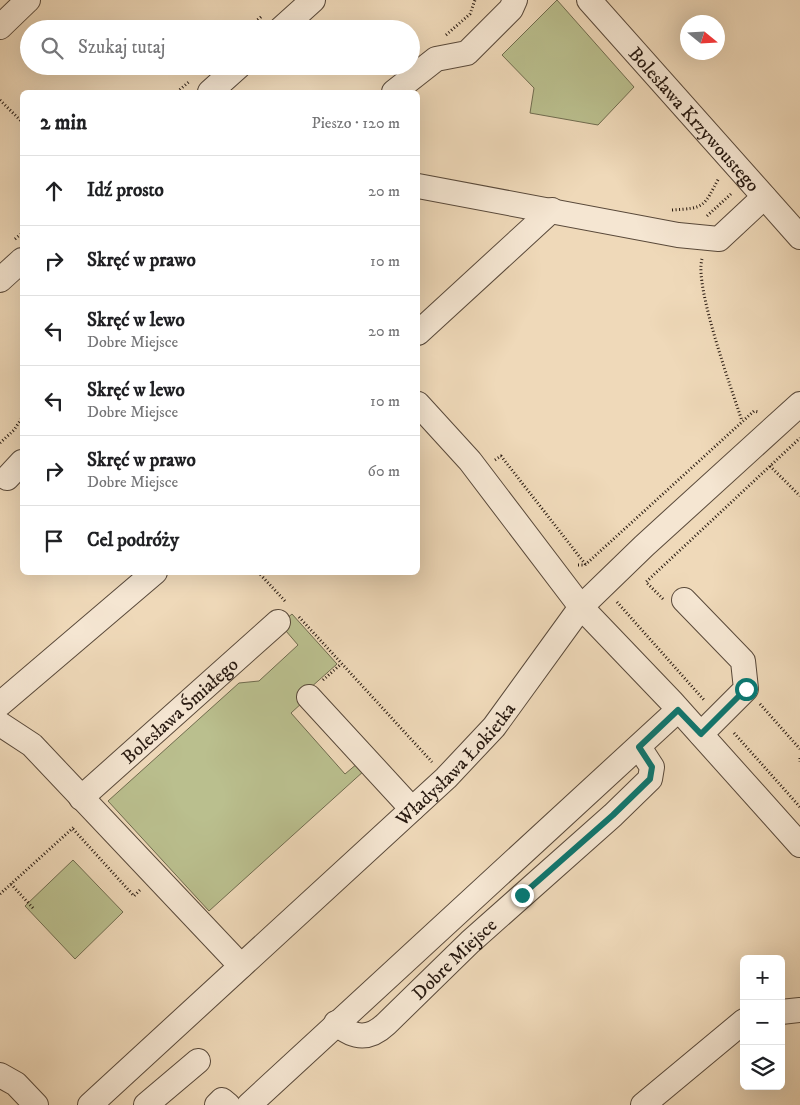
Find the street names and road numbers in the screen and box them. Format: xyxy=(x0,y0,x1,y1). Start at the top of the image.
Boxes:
street label: Bolesława Krzywoustego xyxy=(623,43,764,197)
street label: Bolesława Śmiałego xyxy=(117,653,243,769)
street label: Władysława Łokietka xyxy=(391,699,521,832)
street label: Dobre Miejsce xyxy=(408,914,502,1005)

